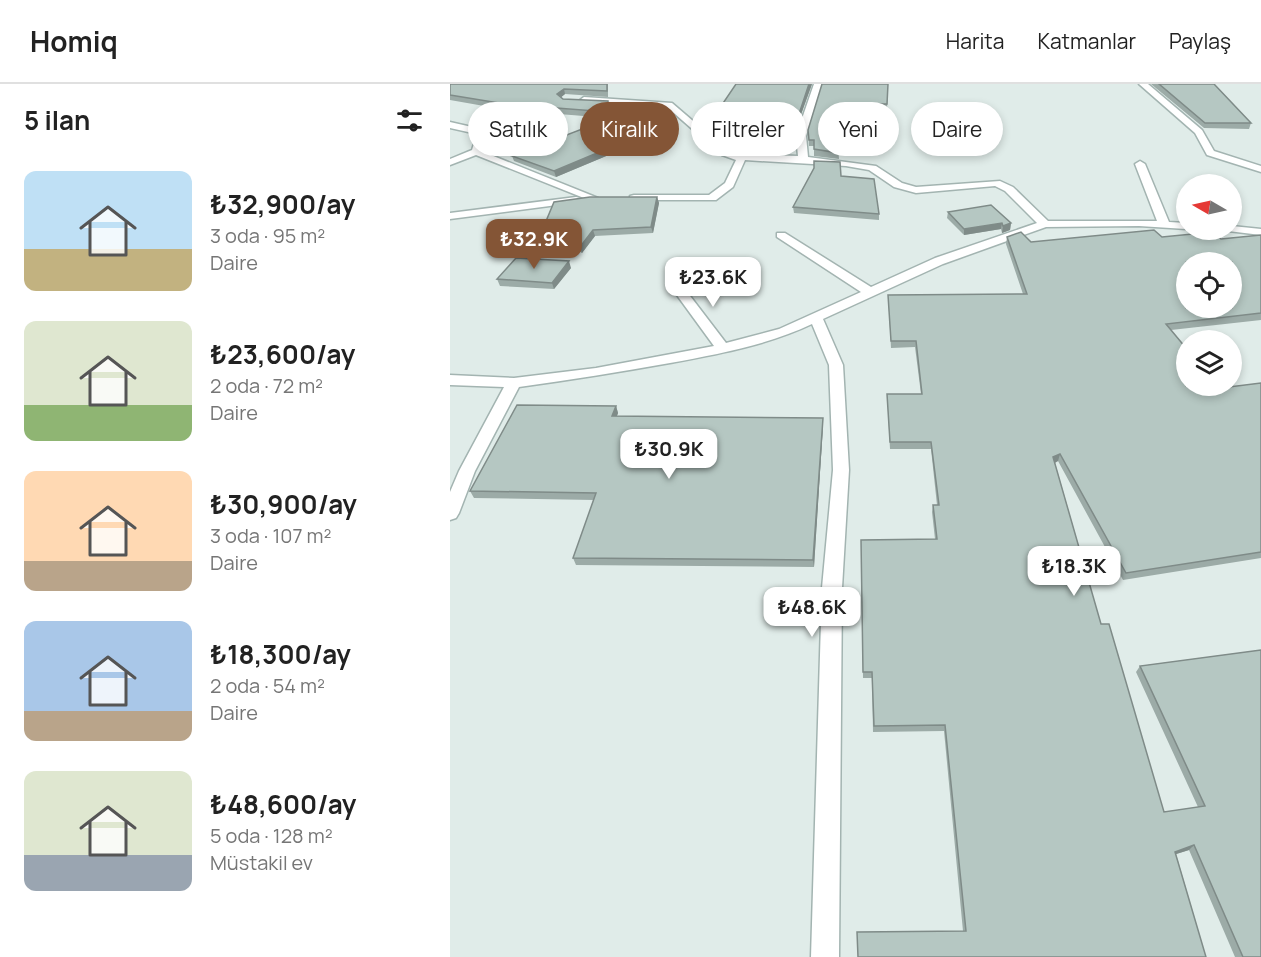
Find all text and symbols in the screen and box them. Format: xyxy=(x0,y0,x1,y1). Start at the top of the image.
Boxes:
text: Homiq xyxy=(30,22,118,60)
text: Harita xyxy=(946,27,1004,55)
text: Katmanlar xyxy=(1037,27,1136,55)
text: Paylaş xyxy=(1169,27,1231,55)
text: 5 ilan xyxy=(24,102,90,138)
chip: Satılık xyxy=(468,102,568,156)
chip: Kiralık xyxy=(580,102,679,156)
chip: Filtreler xyxy=(691,102,806,156)
chip: Yeni xyxy=(818,102,899,156)
chip: Daire xyxy=(911,102,1003,156)
icon: filters xyxy=(393,104,426,137)
north arrow xyxy=(1176,174,1242,240)
map controls xyxy=(1176,174,1242,396)
text: ₺32,900/ay xyxy=(210,186,355,222)
icon: home xyxy=(72,195,144,267)
pin: ₺32.9K xyxy=(485,219,583,270)
text: 3 oda · 95 m² xyxy=(210,222,325,249)
text: ₺32.9K xyxy=(500,225,568,252)
text: Daire xyxy=(210,249,258,276)
button: locate xyxy=(1176,252,1242,318)
pin: ₺23.6K xyxy=(664,257,762,308)
text: ₺23.6K xyxy=(679,263,747,290)
button: layers xyxy=(1176,330,1242,396)
text: ₺23,600/ay xyxy=(210,336,355,372)
icon: home xyxy=(72,345,144,417)
text: 2 oda · 72 m² xyxy=(210,372,323,399)
text: Daire xyxy=(210,399,258,426)
pin: ₺30.9K xyxy=(620,429,718,480)
text: ₺30.9K xyxy=(634,435,704,462)
text: ₺30,900/ay xyxy=(210,486,357,522)
icon: home xyxy=(72,495,144,567)
text: 3 oda · 107 m² xyxy=(210,522,331,549)
pin: ₺18.3K xyxy=(1025,546,1123,597)
text: Daire xyxy=(210,549,258,576)
text: ₺18.3K xyxy=(1042,552,1106,579)
pin: ₺48.6K xyxy=(763,587,861,638)
text: ₺48.6K xyxy=(777,593,847,620)
text: ₺18,300/ay xyxy=(210,636,351,672)
icon: home xyxy=(72,645,144,717)
text: 2 oda · 54 m² xyxy=(210,672,325,699)
text: Daire xyxy=(210,699,258,726)
text: ₺48,600/ay xyxy=(210,786,356,822)
icon: home xyxy=(72,795,144,867)
text: 5 oda · 128 m² xyxy=(210,822,333,849)
text: Müstakil ev xyxy=(210,849,313,876)

